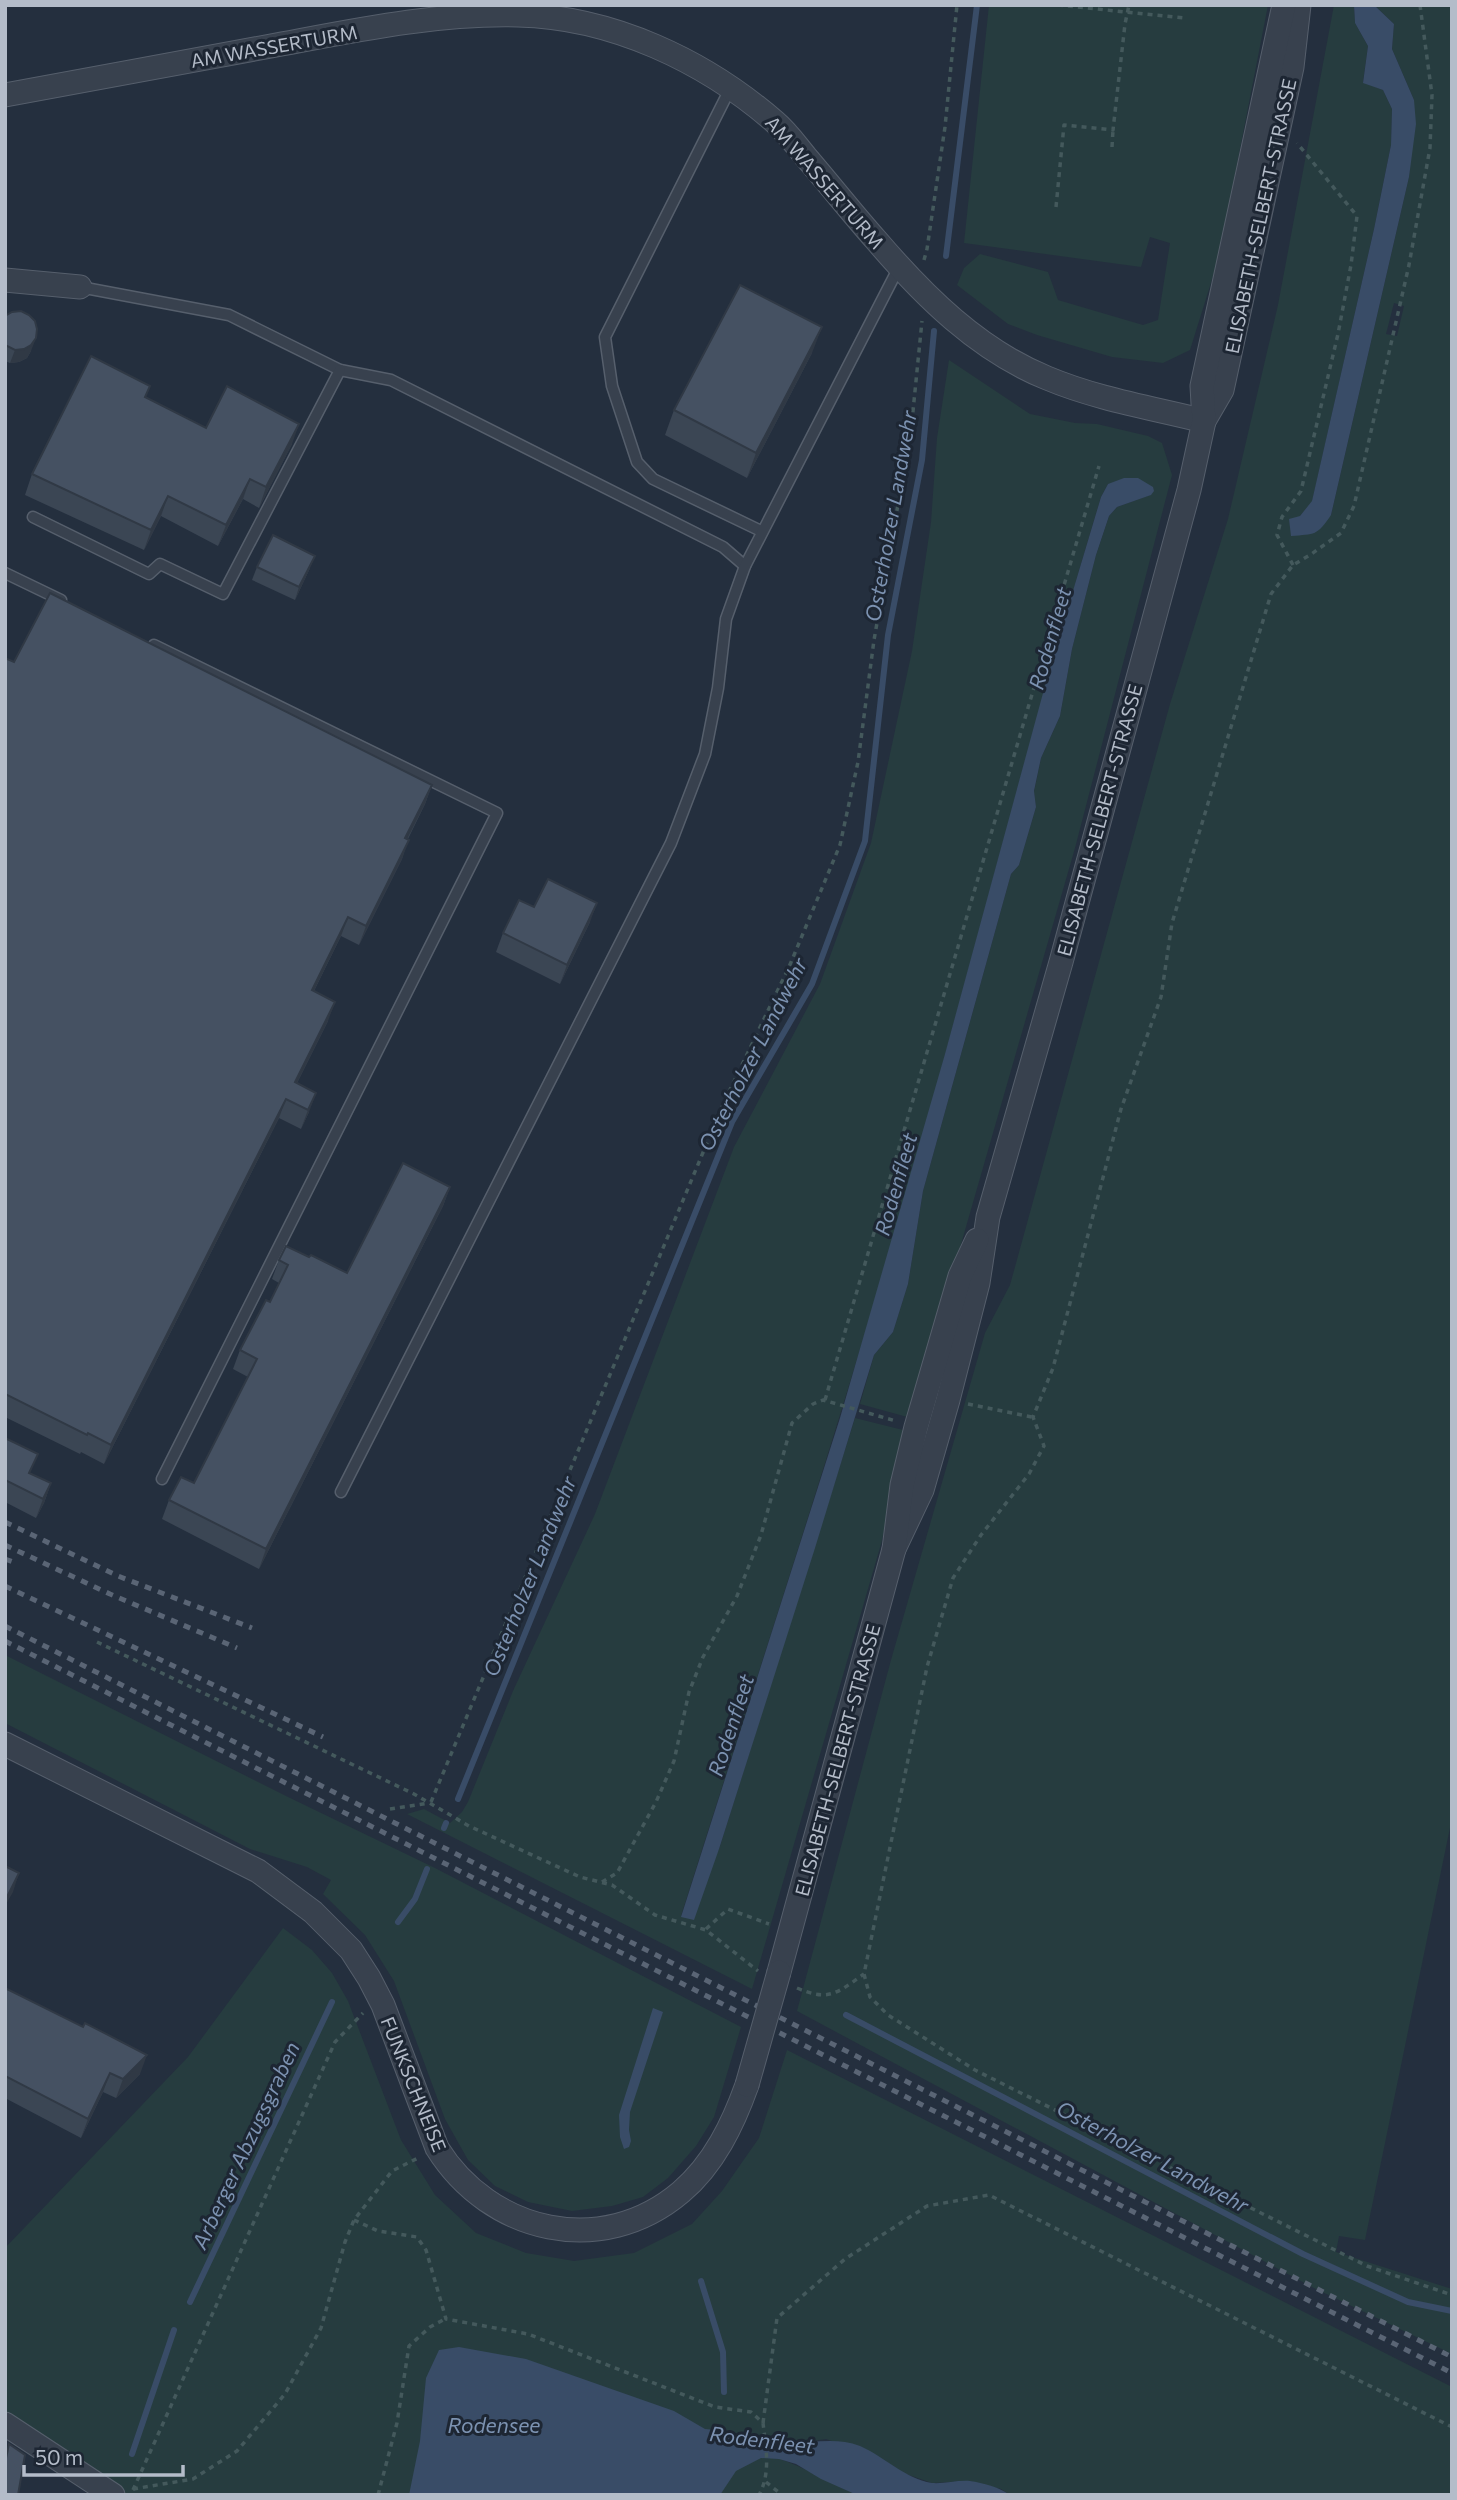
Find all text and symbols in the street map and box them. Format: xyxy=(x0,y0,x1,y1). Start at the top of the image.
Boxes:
street label: AM WASSERTURM xyxy=(189,20,359,72)
street label: ELISABETH-SELBERT-STRASSE xyxy=(1220,76,1300,356)
street label: AM WASSERTURM xyxy=(761,111,889,253)
water label: Osterholzer Landwehr xyxy=(859,408,921,623)
water label: Rodenfleet xyxy=(1022,584,1076,692)
street label: ELISABETH-SELBERT-STRASSE xyxy=(1052,682,1146,958)
water label: Osterholzer Landwehr xyxy=(692,953,812,1155)
water label: Rodenfleet xyxy=(868,1130,922,1238)
water label: Osterholzer Landwehr xyxy=(477,1472,581,1680)
street label: ELISABETH-SELBERT-STRASSE xyxy=(790,1622,884,1898)
water label: Rodenfleet xyxy=(702,1671,758,1779)
street label: FUNKSCHNEISE xyxy=(376,2013,452,2155)
water label: Arberger Abzugsgraben xyxy=(186,2037,304,2253)
water label: Osterholzer Landwehr xyxy=(1053,2095,1254,2217)
water label: Rodensee xyxy=(448,2412,540,2437)
water label: Rodenfleet xyxy=(708,2420,816,2458)
scale bar xyxy=(24,2434,184,2478)
text: 50 m xyxy=(35,2444,83,2469)

